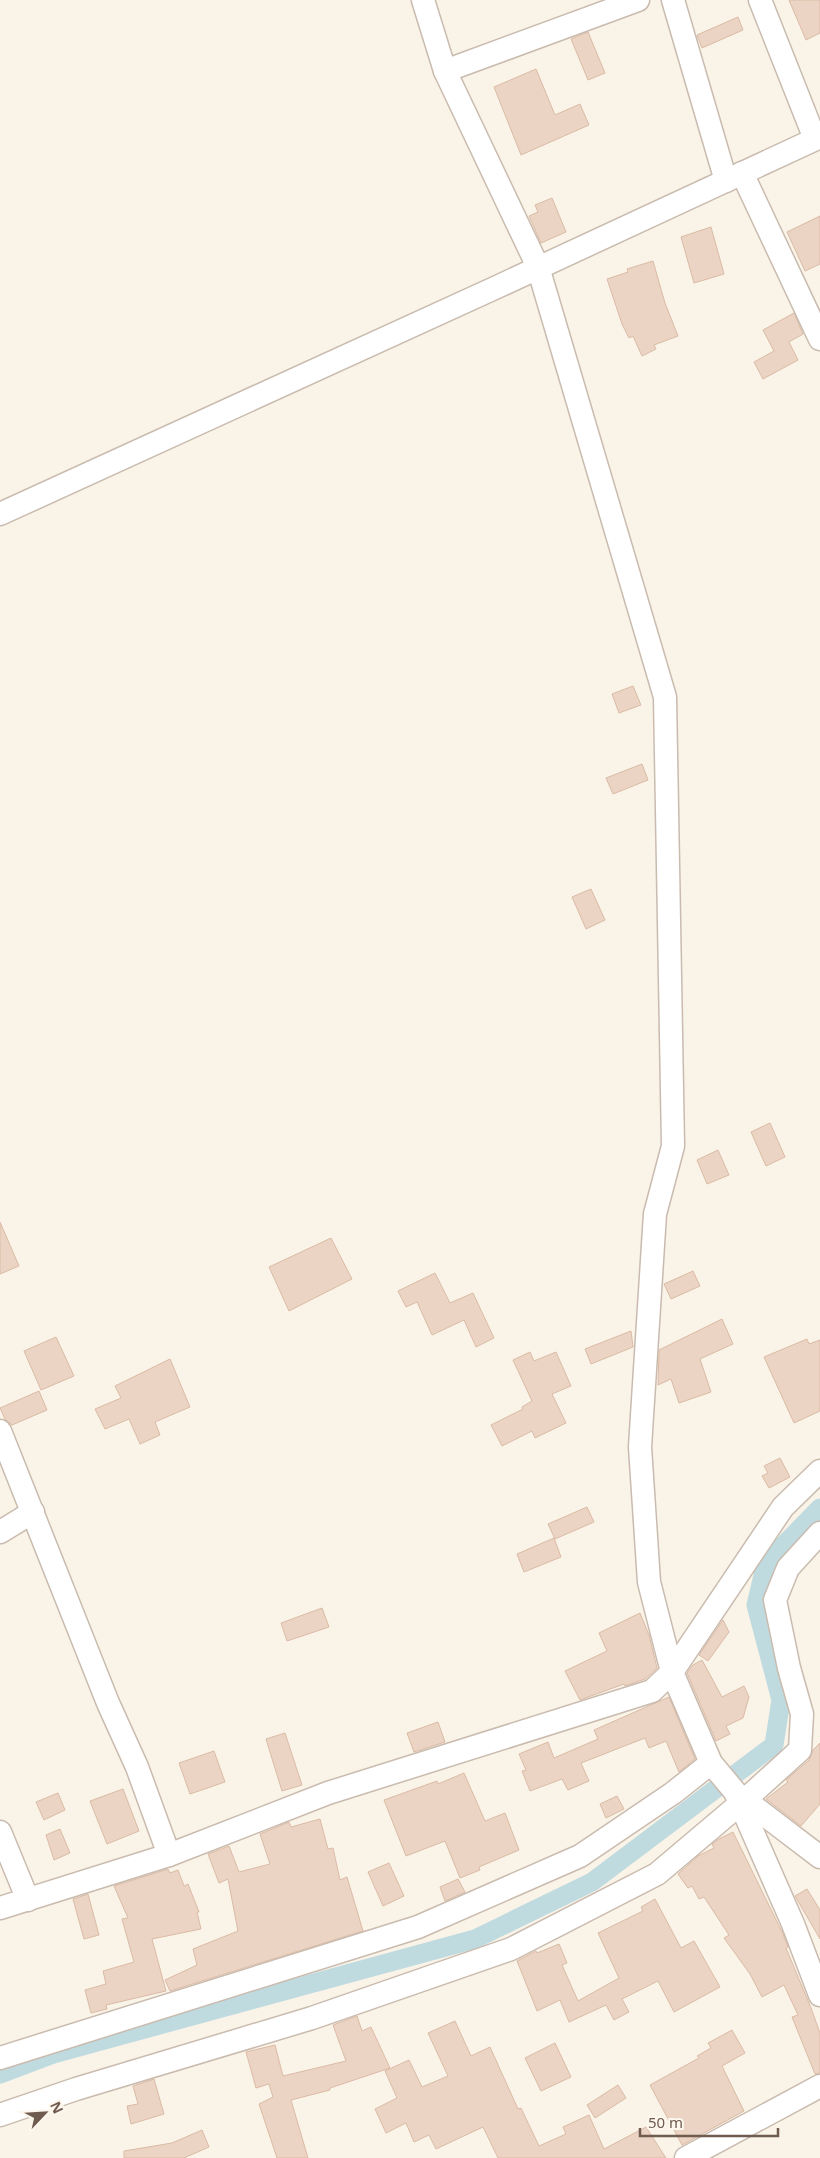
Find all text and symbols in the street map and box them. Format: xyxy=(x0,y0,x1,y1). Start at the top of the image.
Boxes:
north arrow xyxy=(20,2088,70,2138)
text: N xyxy=(46,2098,68,2116)
scale bar xyxy=(640,2106,778,2138)
text: 50 m xyxy=(648,2112,683,2132)

